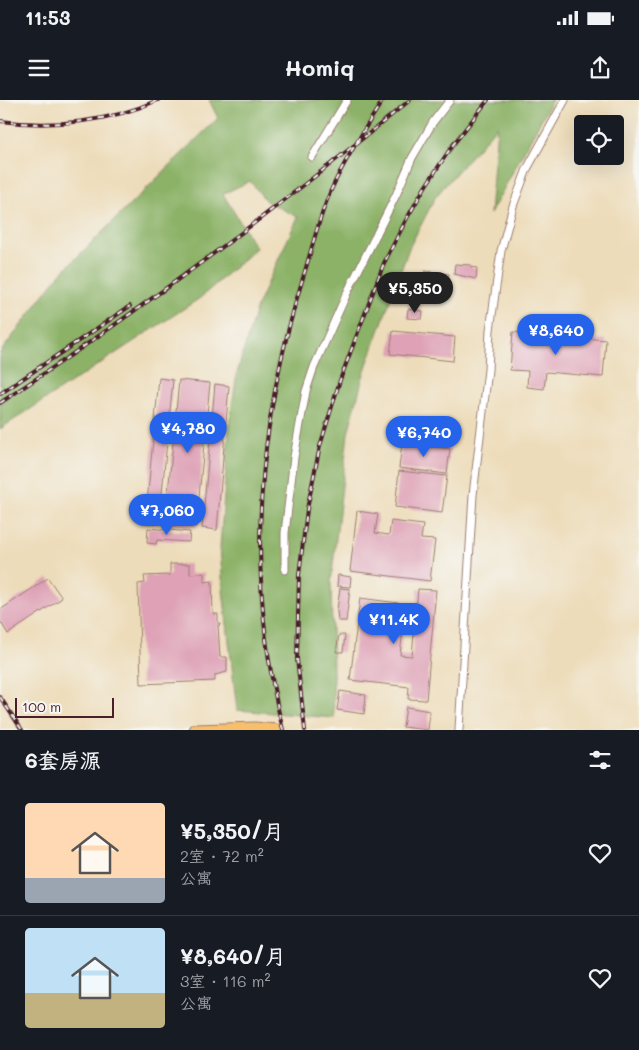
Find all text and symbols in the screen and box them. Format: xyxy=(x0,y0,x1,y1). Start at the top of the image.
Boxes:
text: 11:53 xyxy=(25,5,70,30)
text: Homiq xyxy=(284,53,355,82)
icon: menu xyxy=(25,54,53,82)
icon: share xyxy=(586,54,614,82)
map controls xyxy=(574,115,624,165)
button: locate xyxy=(574,115,624,165)
pin: ¥5,350 xyxy=(374,272,456,314)
text: ¥5,350 xyxy=(388,277,442,298)
pin: ¥8,640 xyxy=(515,314,597,356)
text: ¥8,640 xyxy=(528,319,584,340)
pin: ¥4,780 xyxy=(147,412,229,454)
pin: ¥6,740 xyxy=(383,416,465,458)
text: ¥4,780 xyxy=(161,417,215,438)
text: ¥6,740 xyxy=(397,421,451,442)
pin: ¥7,060 xyxy=(126,494,208,536)
text: ¥7,060 xyxy=(140,499,194,520)
pin: ¥11.4K xyxy=(353,602,435,645)
text: ¥11.4K xyxy=(369,608,419,629)
scale bar xyxy=(15,695,114,718)
text: 100 m xyxy=(22,697,61,716)
text: 6套房源 xyxy=(25,746,101,773)
icon: filters xyxy=(586,746,614,774)
text: ¥5,350/月 xyxy=(180,817,284,844)
icon: home xyxy=(65,823,125,883)
icon: heart xyxy=(586,839,614,867)
text: 2室 · 72 m² xyxy=(180,845,264,866)
text: 公寓 xyxy=(180,867,212,888)
text: ¥8,640/月 xyxy=(180,942,286,969)
icon: home xyxy=(65,948,125,1008)
icon: heart xyxy=(586,964,614,992)
text: 3室 · 116 m² xyxy=(180,970,270,991)
text: 公寓 xyxy=(180,992,212,1013)

